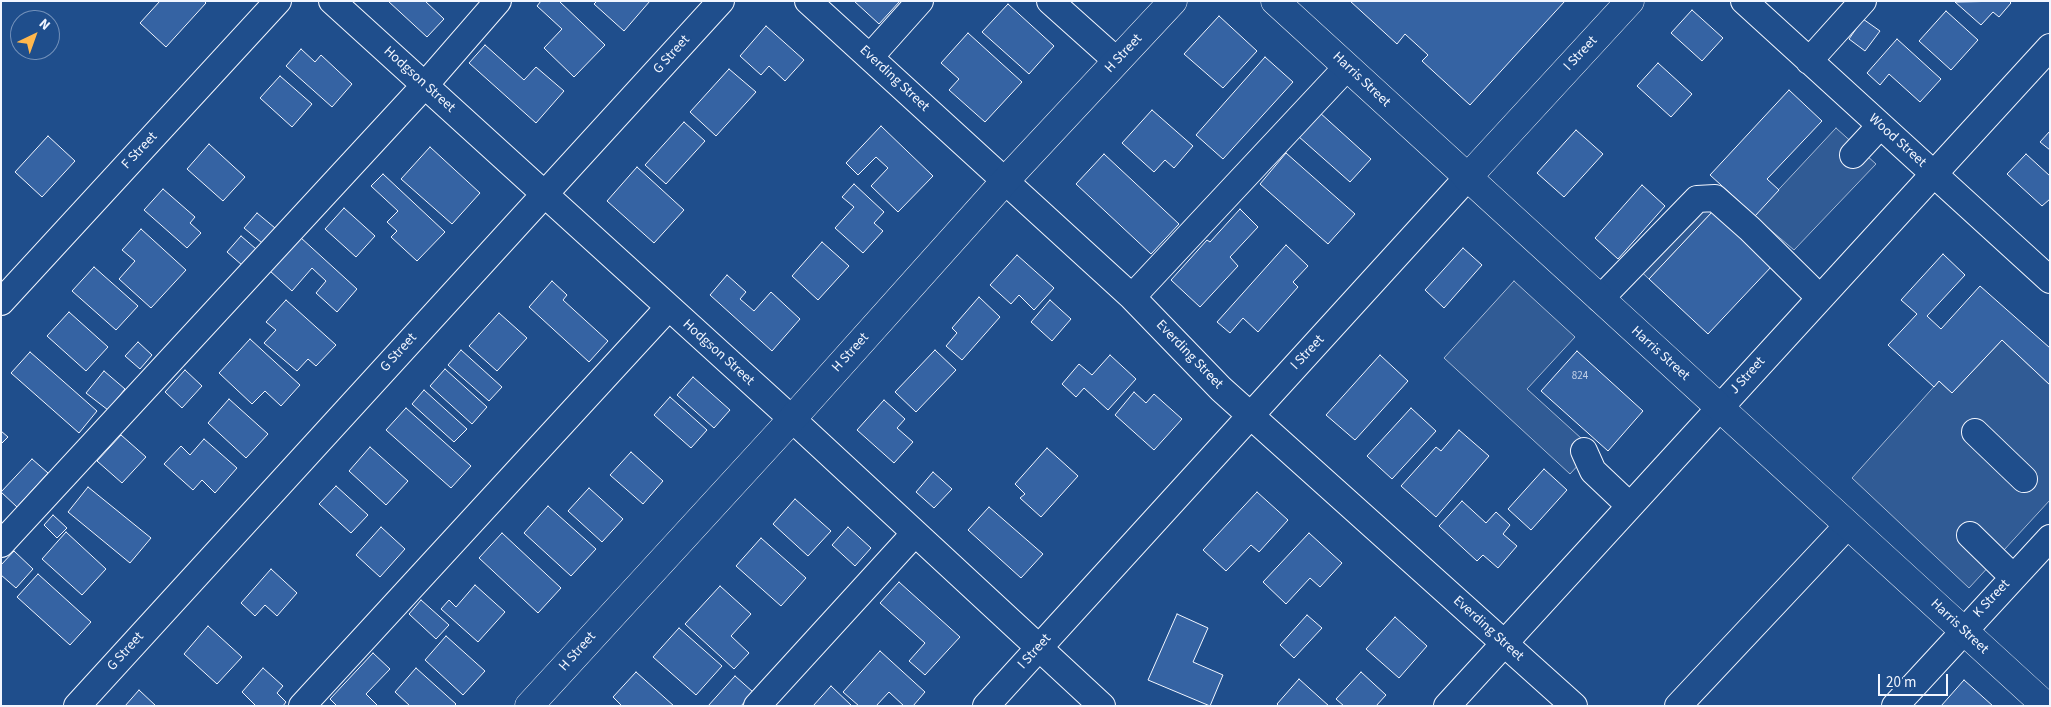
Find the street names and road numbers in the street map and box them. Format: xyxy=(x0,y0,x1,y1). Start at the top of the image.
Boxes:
street label: H Street xyxy=(1102,31,1146,77)
street label: G Street xyxy=(650,32,694,78)
street label: I Street xyxy=(1561,33,1601,75)
street label: Everding Street xyxy=(856,42,932,116)
street label: Hodgson Street xyxy=(380,43,458,117)
street label: Harris Street xyxy=(1329,49,1393,111)
street label: Wood Street xyxy=(1865,111,1929,171)
street label: F Street xyxy=(119,129,161,173)
street label: Hodgson Street xyxy=(679,316,757,390)
street label: Everding Street xyxy=(1152,317,1226,393)
street label: Harris Street xyxy=(1627,323,1693,385)
street label: G Street xyxy=(377,330,421,376)
street label: H Street xyxy=(829,330,873,376)
street label: I Street xyxy=(1288,332,1328,374)
street label: J Street xyxy=(1727,354,1769,398)
street label: K Street xyxy=(1970,576,2014,622)
street label: Everding Street xyxy=(1449,593,1527,665)
street label: Harris Street xyxy=(1927,596,1991,658)
street label: G Street xyxy=(104,629,148,675)
street label: H Street xyxy=(556,629,600,675)
street label: I Street xyxy=(1015,631,1055,673)

